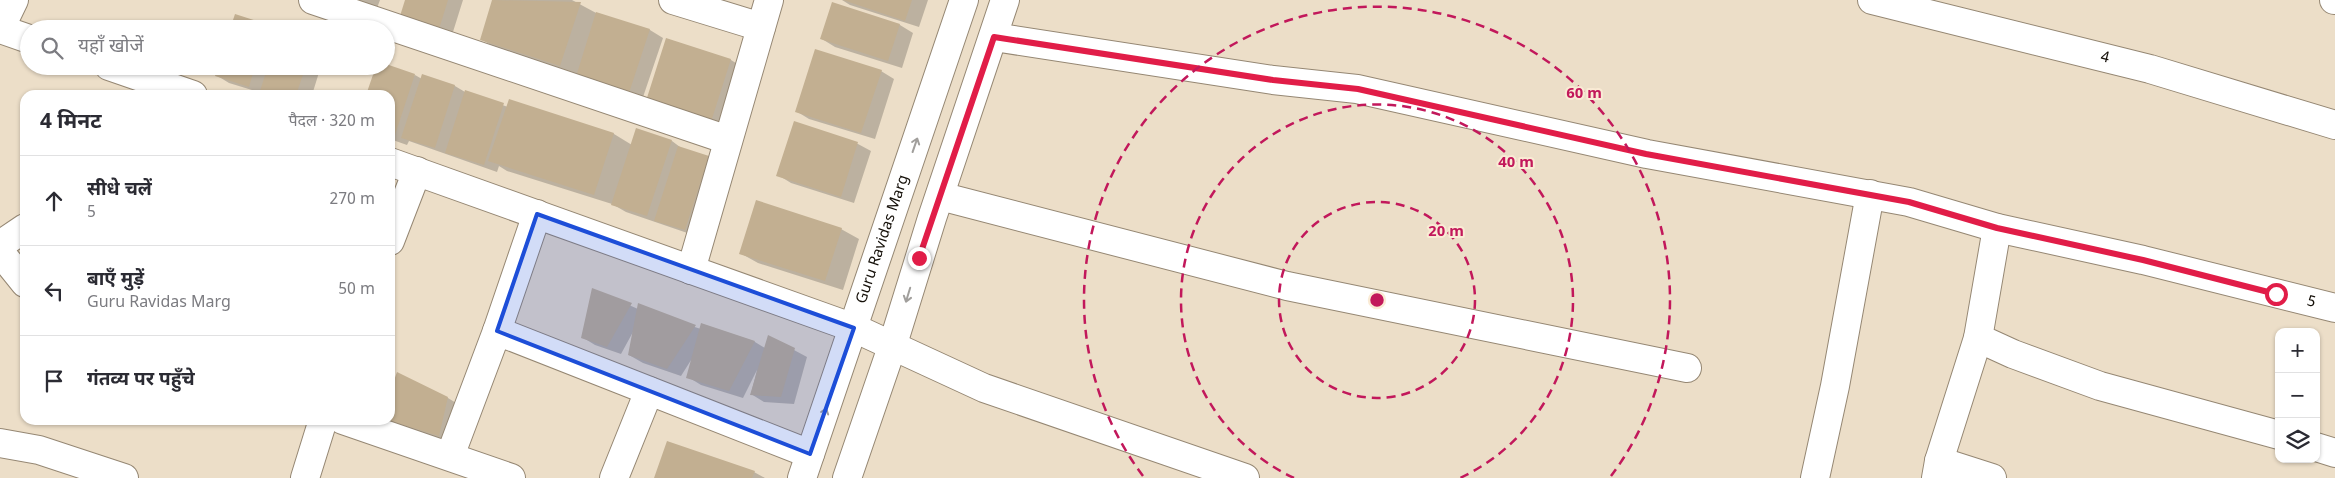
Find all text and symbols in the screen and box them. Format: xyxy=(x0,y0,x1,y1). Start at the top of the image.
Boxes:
search box xyxy=(20,20,395,75)
icon: search xyxy=(38,34,66,62)
text: यहाँ खोजें xyxy=(78,35,144,60)
street label: 4 xyxy=(2099,48,2111,68)
text: 60 m xyxy=(1566,85,1602,104)
text: 4 मिनट xyxy=(40,109,101,137)
text: पैदल · 320 m xyxy=(288,112,375,133)
one-way arrow xyxy=(911,138,921,154)
text: 40 m xyxy=(1498,154,1534,173)
street label: Guru Ravidas Marg xyxy=(852,172,914,306)
text: सीधे चलें xyxy=(87,178,152,203)
icon: ahead xyxy=(40,187,68,215)
text: 270 m xyxy=(329,190,375,211)
text: 5 xyxy=(87,203,96,224)
text: 20 m xyxy=(1428,223,1464,242)
route end xyxy=(908,247,931,270)
text: बाएँ मुड़ें xyxy=(87,268,144,293)
icon: left xyxy=(40,277,68,305)
text: 50 m xyxy=(338,280,375,301)
route start xyxy=(2265,283,2288,306)
one-way arrow xyxy=(902,287,912,303)
centre of rings xyxy=(1368,291,1386,309)
street label: 5 xyxy=(2305,292,2318,312)
text: Guru Ravidas Marg xyxy=(87,293,231,314)
map controls xyxy=(2275,328,2320,463)
button: + xyxy=(2275,328,2320,373)
icon: arrive xyxy=(40,367,68,395)
text: गंतव्य पर पहुँचे xyxy=(87,368,195,393)
button: − xyxy=(2275,373,2320,418)
one-way arrow xyxy=(820,408,829,424)
button: layers xyxy=(2275,418,2320,463)

